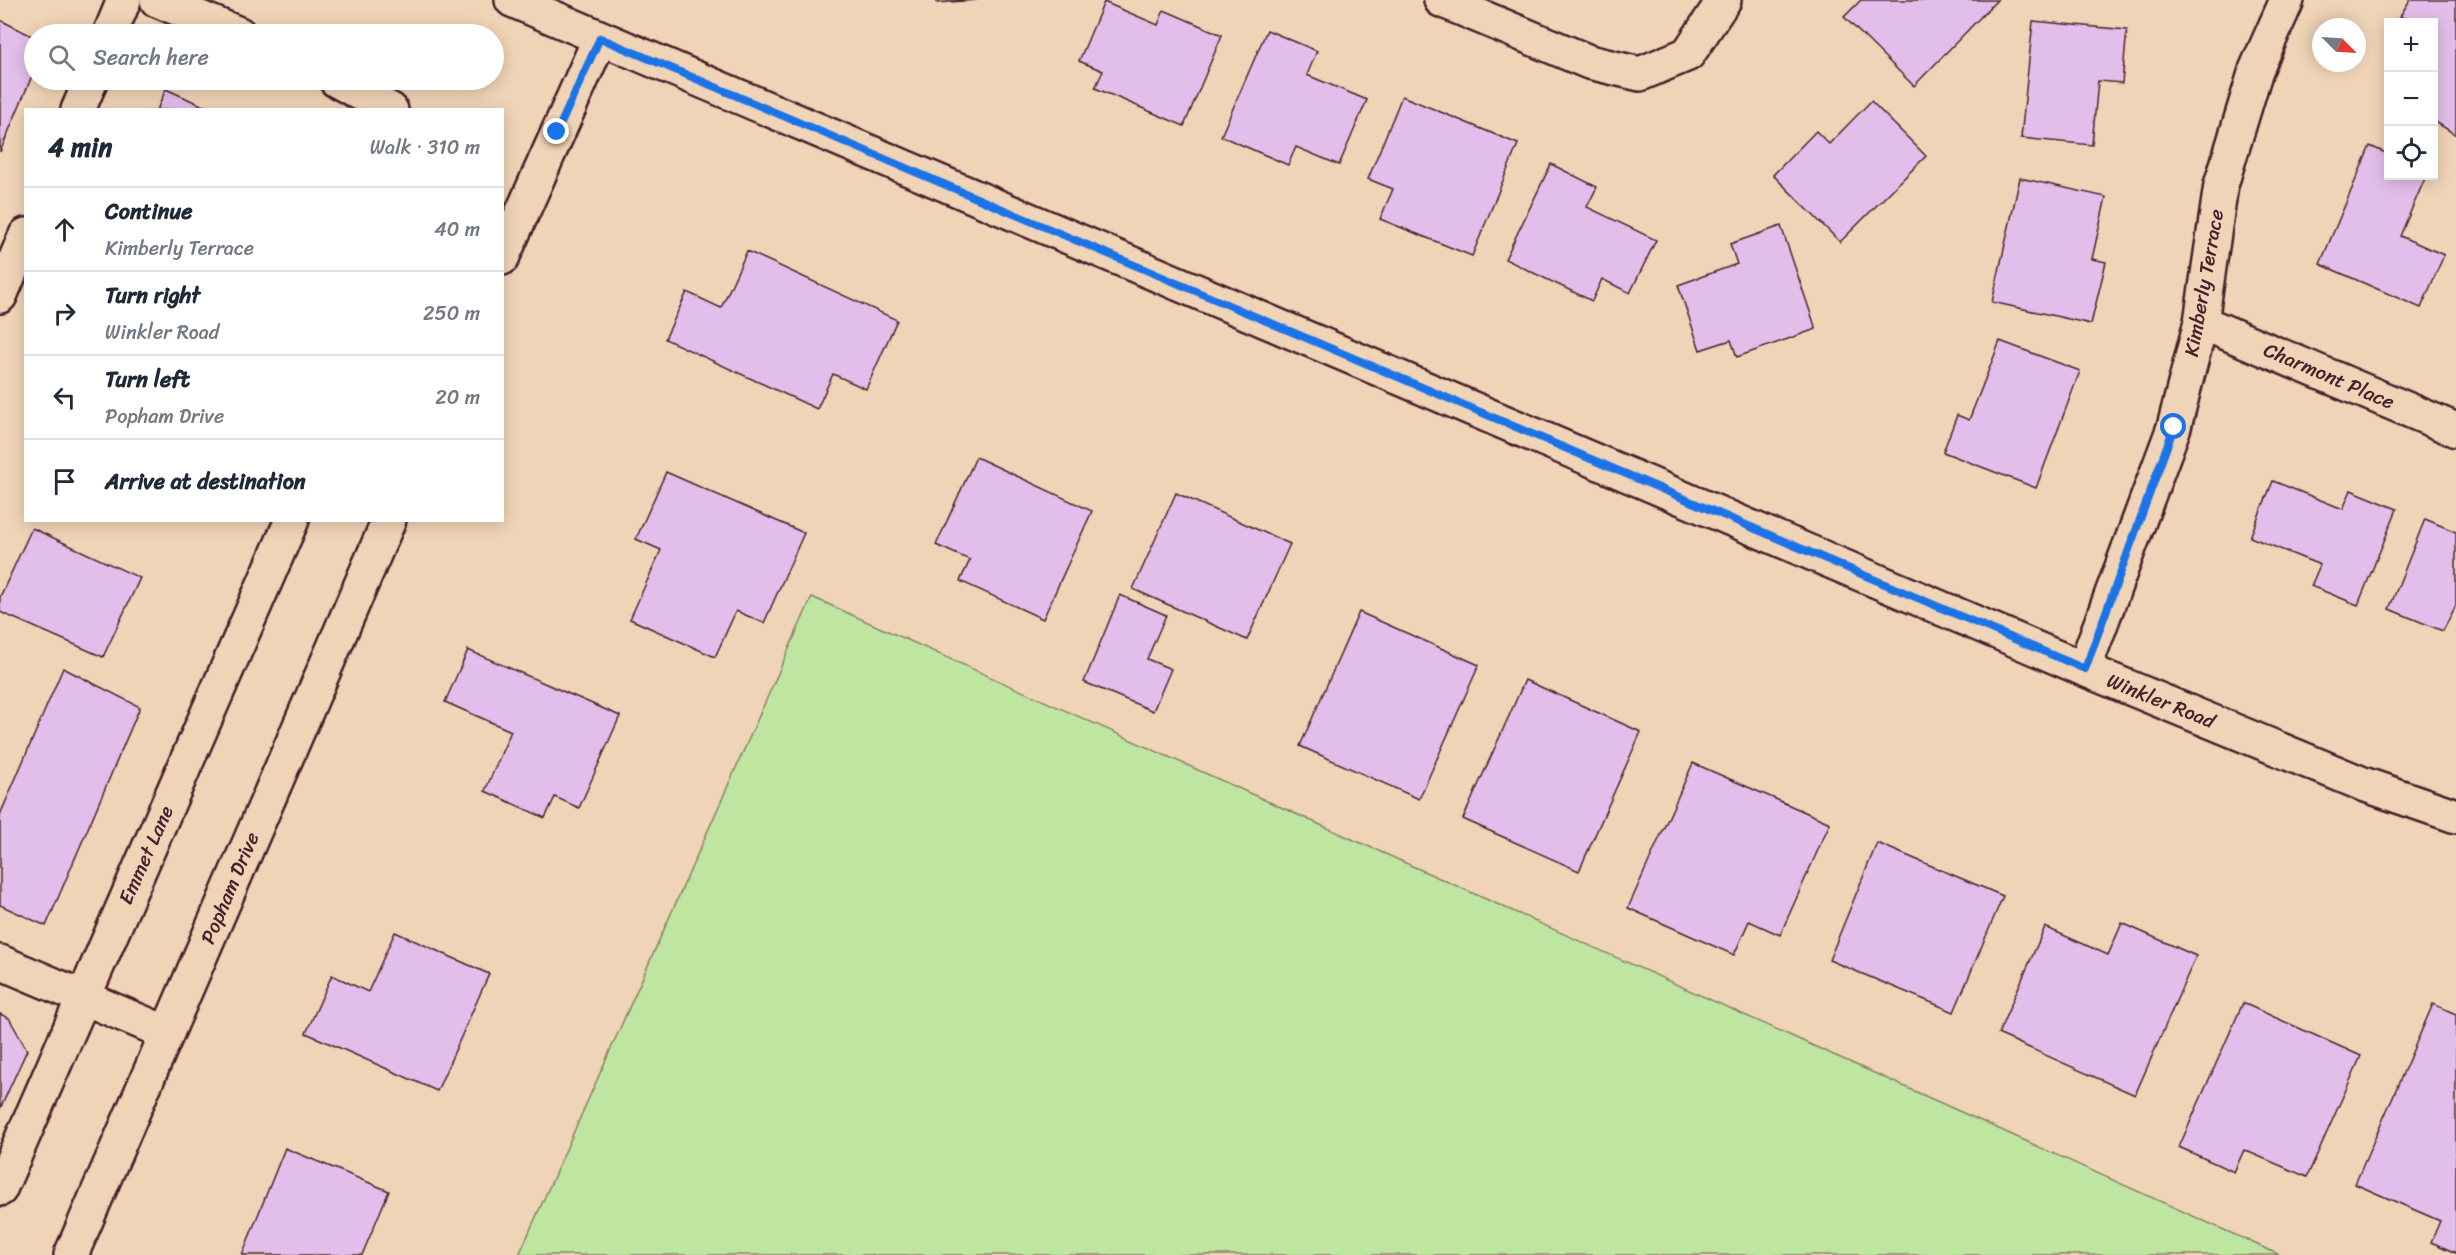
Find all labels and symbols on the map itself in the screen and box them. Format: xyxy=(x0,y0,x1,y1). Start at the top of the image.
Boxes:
north arrow xyxy=(2312,18,2366,72)
route end xyxy=(543,118,569,144)
street label: Kimberly Terrace xyxy=(2174,207,2234,359)
street label: Charmont Place xyxy=(2258,333,2400,419)
route start xyxy=(2160,413,2186,439)
street label: Winkler Road xyxy=(2101,663,2222,739)
street label: Emmet Lane xyxy=(109,800,183,910)
street label: Popham Drive xyxy=(191,826,269,950)

